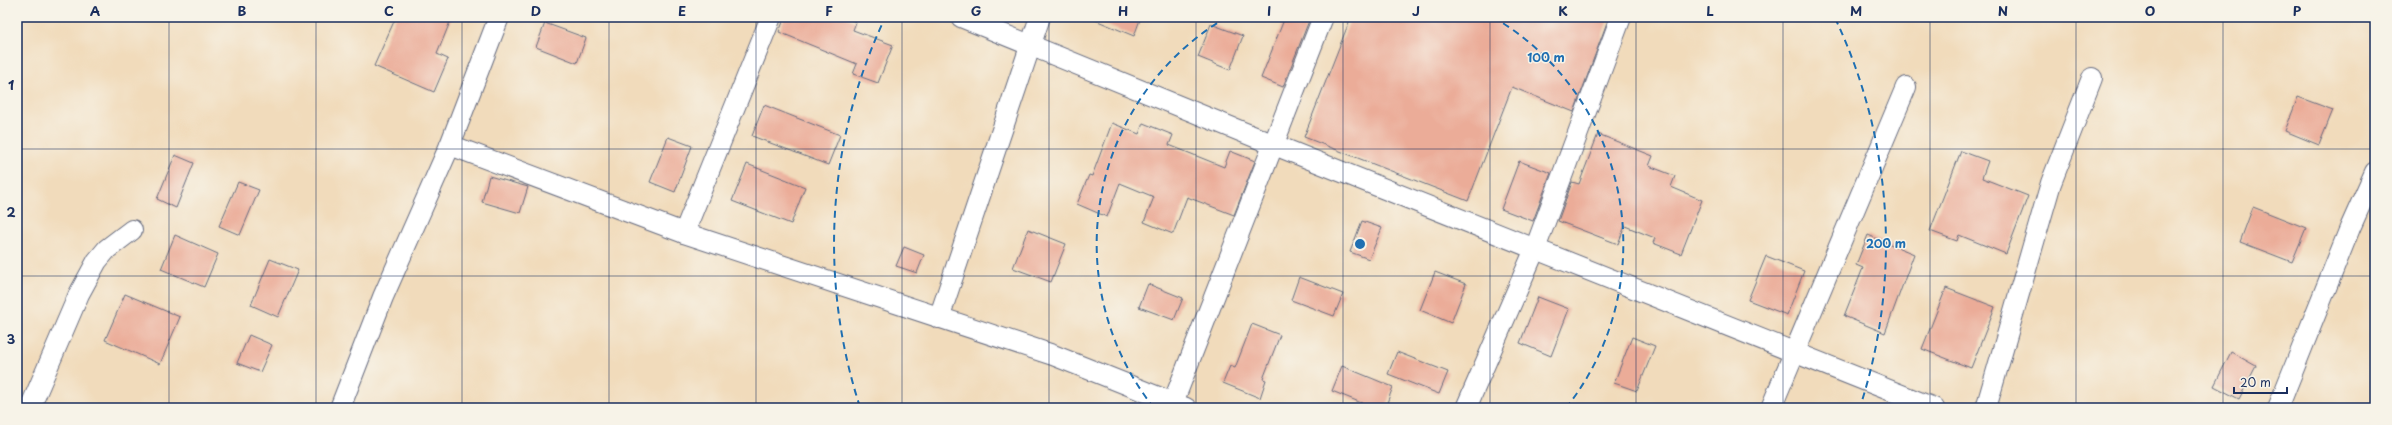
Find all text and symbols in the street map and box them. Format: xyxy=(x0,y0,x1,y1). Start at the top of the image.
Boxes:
text: A xyxy=(90,1,100,20)
text: B xyxy=(238,1,247,20)
text: C xyxy=(384,1,394,20)
text: D xyxy=(531,1,541,20)
text: E xyxy=(678,1,686,20)
text: F xyxy=(825,1,833,20)
text: G xyxy=(971,1,981,20)
text: H xyxy=(1118,1,1128,20)
text: I xyxy=(1267,1,1271,20)
text: J xyxy=(1412,1,1420,20)
text: K xyxy=(1558,1,1568,20)
text: L xyxy=(1706,1,1714,20)
text: M xyxy=(1850,1,1862,20)
text: N xyxy=(1998,1,2008,20)
text: O xyxy=(2145,1,2155,20)
text: P xyxy=(2293,1,2302,20)
text: 100 m xyxy=(1527,48,1565,66)
text: 1 xyxy=(8,75,14,94)
text: 2 xyxy=(6,202,16,221)
text: 200 m xyxy=(1866,234,1906,252)
centre of rings xyxy=(1353,237,1367,251)
text: 3 xyxy=(7,329,16,348)
scale bar xyxy=(2234,369,2287,395)
text: 20 m xyxy=(2240,373,2271,391)

